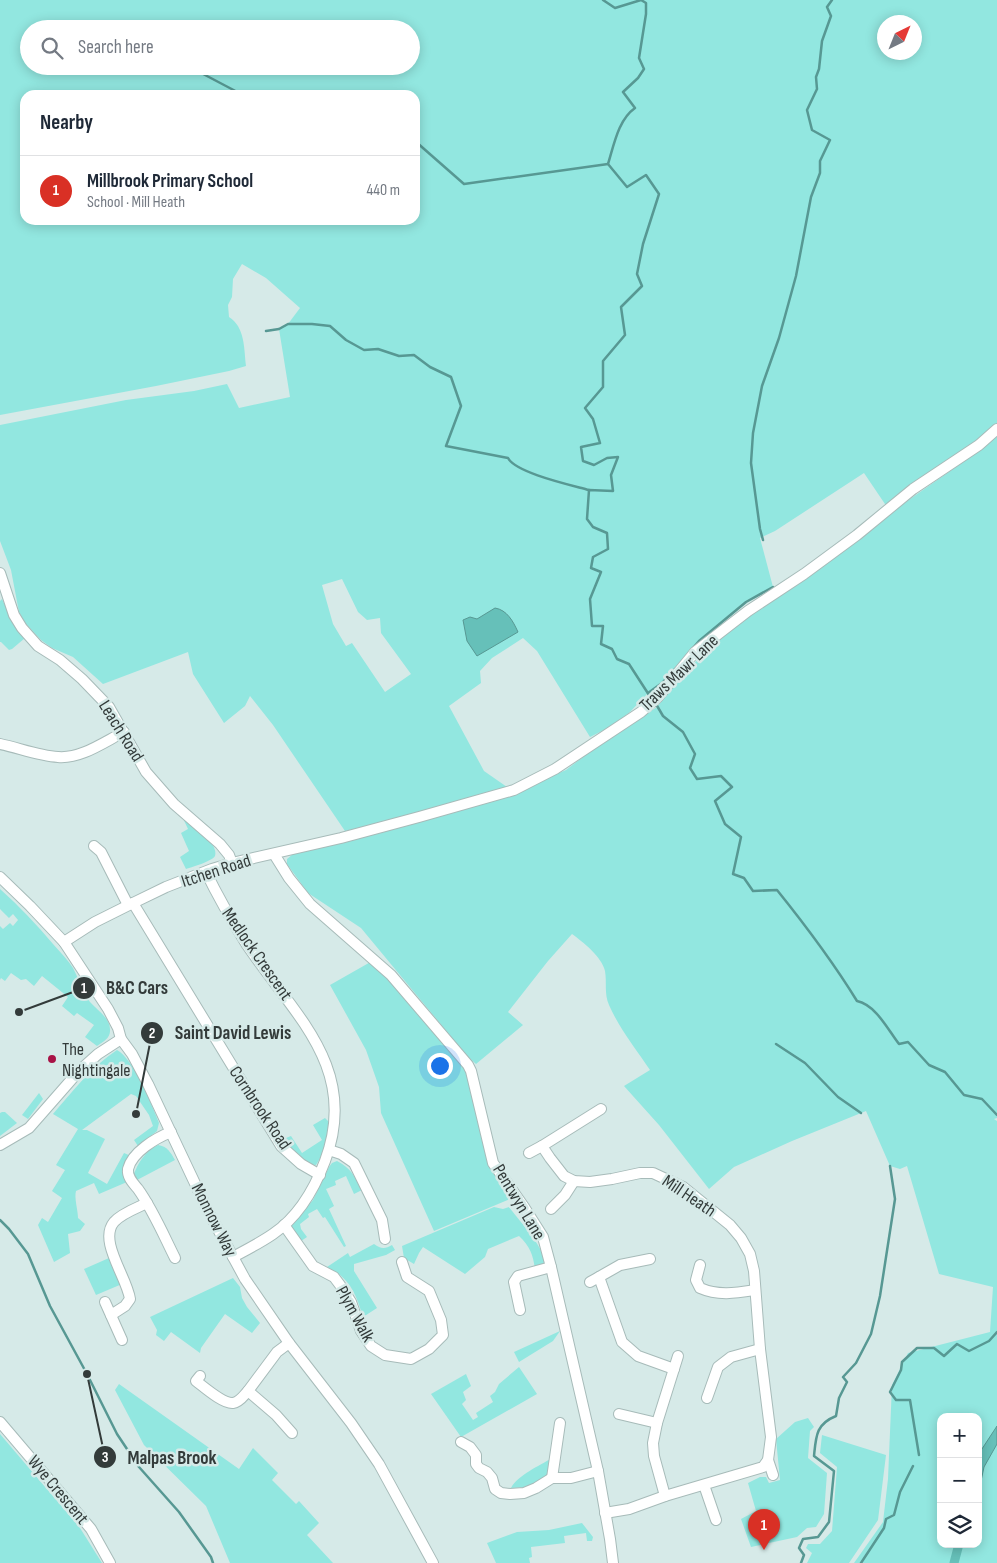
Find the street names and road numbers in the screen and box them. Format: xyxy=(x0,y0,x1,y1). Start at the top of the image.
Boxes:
street label: Traws Mawr Lane xyxy=(635,630,723,716)
street label: Leach Road xyxy=(94,696,148,766)
street label: Itchen Road xyxy=(179,850,253,892)
street label: Medlock Crescent xyxy=(217,904,297,1005)
street label: Cornbrook Road xyxy=(224,1062,296,1154)
street label: Pentwyn Lane xyxy=(488,1160,550,1244)
street label: Mill Heath xyxy=(658,1170,720,1222)
street label: Monnow Way xyxy=(187,1180,241,1260)
street label: Plym Walk xyxy=(331,1282,379,1346)
street label: Wye Crescent xyxy=(23,1451,93,1529)

